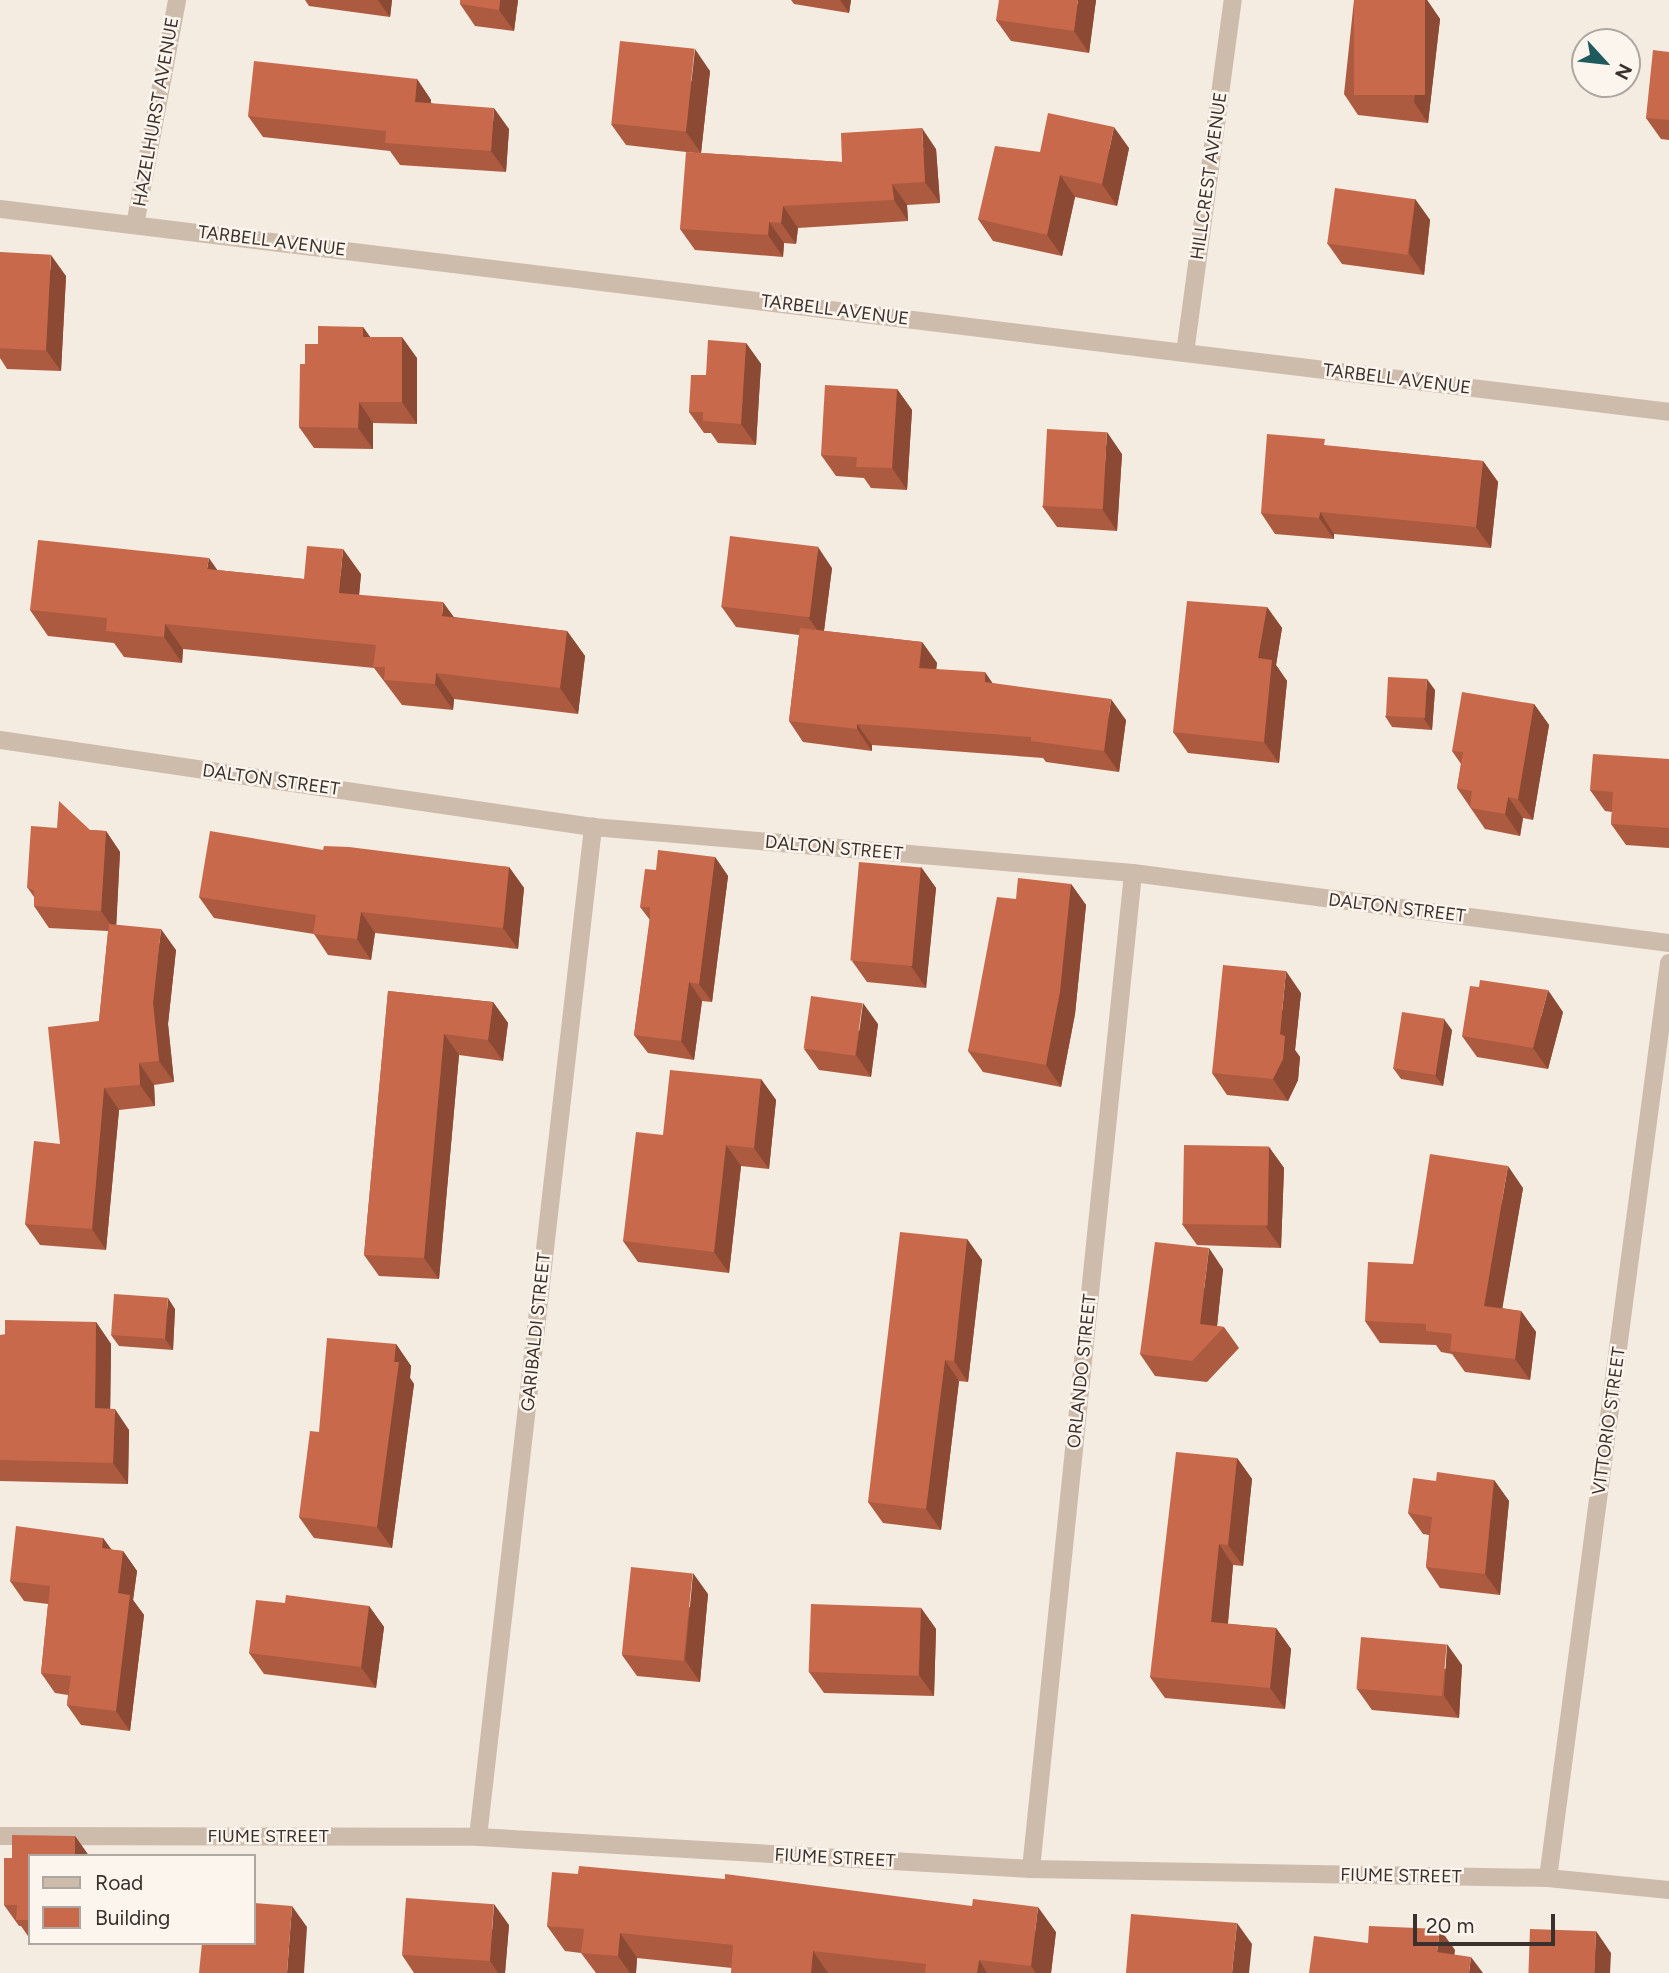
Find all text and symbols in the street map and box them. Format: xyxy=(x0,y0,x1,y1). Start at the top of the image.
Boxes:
street label: HAZELHURST AVENUE xyxy=(129,16,183,208)
north arrow xyxy=(1571,28,1641,98)
text: N xyxy=(1610,60,1637,84)
street label: HILLCREST AVENUE xyxy=(1187,91,1231,261)
street label: TARBELL AVENUE xyxy=(197,221,347,261)
street label: TARBELL AVENUE xyxy=(760,290,910,330)
street label: TARBELL AVENUE xyxy=(1322,359,1472,399)
street label: DALTON STREET xyxy=(201,760,341,800)
street label: DALTON STREET xyxy=(764,831,904,865)
street label: DALTON STREET xyxy=(1327,889,1467,927)
street label: GARIBALDI STREET xyxy=(517,1251,555,1413)
street label: ORLANDO STREET xyxy=(1063,1293,1101,1449)
street label: VITTORIO STREET xyxy=(1588,1346,1630,1496)
street label: FIUME STREET xyxy=(207,1825,329,1847)
street label: FIUME STREET xyxy=(774,1844,896,1872)
legend xyxy=(28,1854,256,1945)
street label: FIUME STREET xyxy=(1340,1864,1462,1888)
text: Road xyxy=(95,1870,143,1895)
scale bar xyxy=(1417,1899,1559,1943)
text: Building xyxy=(95,1905,170,1930)
text: 20 m xyxy=(1426,1913,1474,1938)

